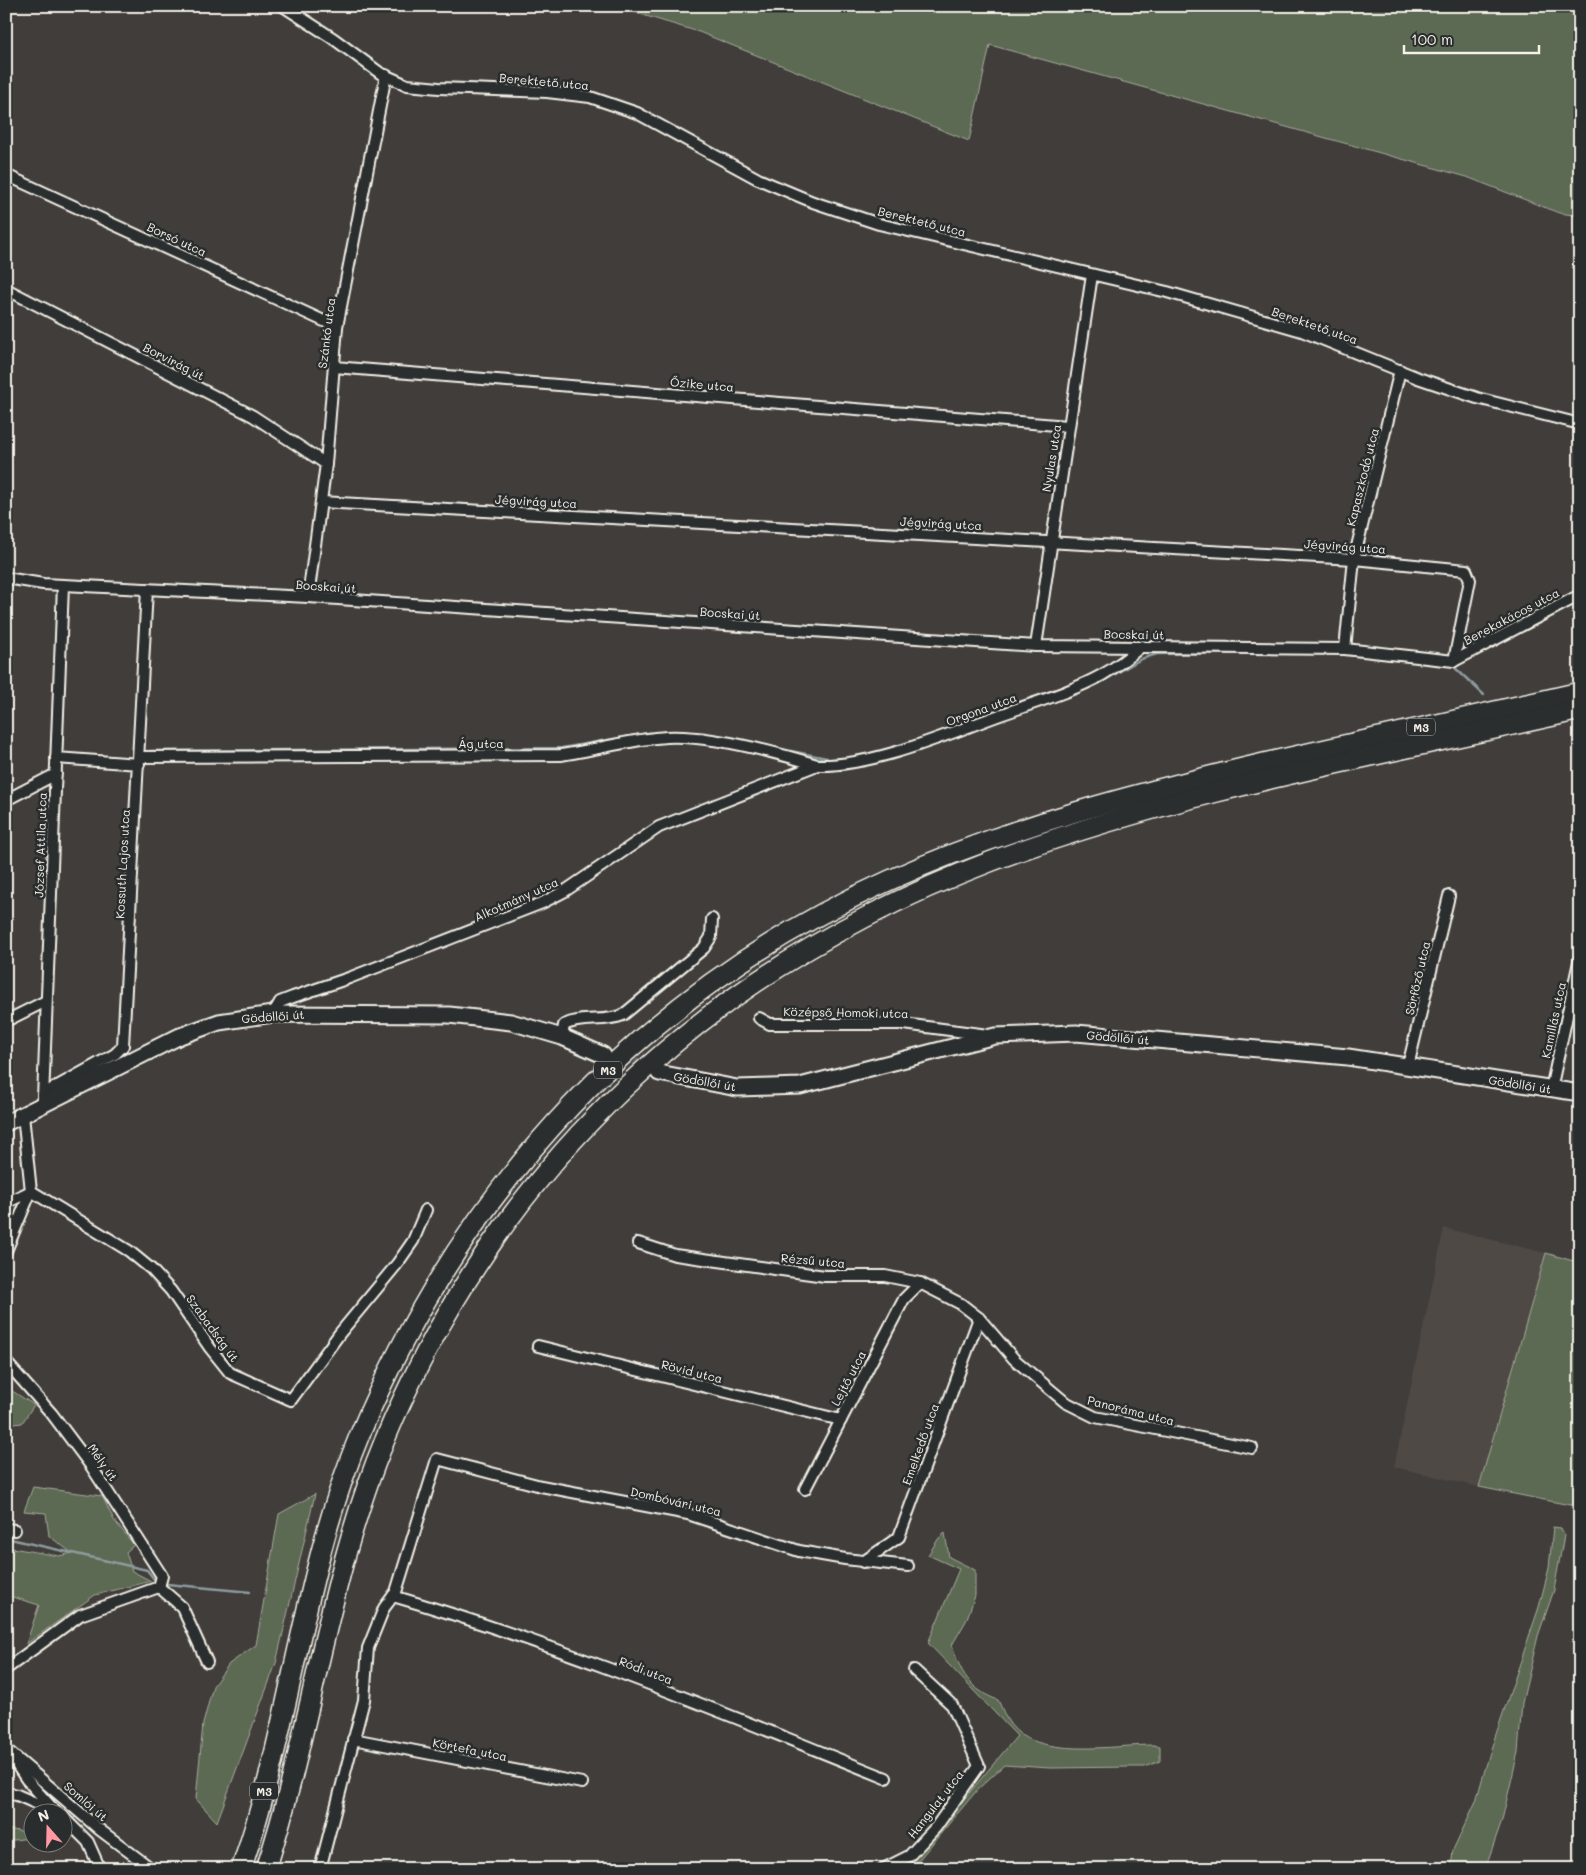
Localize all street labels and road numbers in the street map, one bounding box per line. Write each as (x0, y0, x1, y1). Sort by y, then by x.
street label: Berektető utca (498, 69, 590, 93)
street label: Berektető utca (876, 202, 968, 240)
street label: Borsó utca (145, 218, 209, 260)
street label: Szánkó utca (314, 297, 338, 369)
street label: Berektető utca (1270, 303, 1360, 347)
street label: Borvirág út (141, 339, 207, 383)
street label: Őzike utca (669, 373, 735, 395)
street label: Nyulas utca (1038, 423, 1064, 493)
street label: Kapaszkodó utca (1342, 426, 1382, 528)
street label: Jégvirág utca (495, 491, 577, 511)
street label: Jégvirág utca (900, 513, 982, 533)
street label: Jégvirág utca (1304, 535, 1386, 557)
street label: Bocskai út (295, 576, 357, 596)
street label: Berekakácos utca (1460, 584, 1562, 648)
street label: Bocskai út (699, 603, 761, 623)
street label: Bocskai út (1104, 625, 1164, 643)
street label: Orgona utca (944, 689, 1018, 729)
road number: M3 (1407, 719, 1435, 736)
street label: Ág utca (458, 735, 504, 751)
street label: József Attila utca (30, 792, 50, 898)
street label: Kossuth Lajos utca (111, 809, 133, 919)
street label: Alkotmány utca (472, 873, 560, 925)
street label: Sörfőző utca (1401, 940, 1433, 1016)
street label: Kamillás utca (1537, 980, 1569, 1060)
street label: Középső Homoki utca (783, 1003, 909, 1021)
street label: Gödöllői út (241, 1006, 305, 1026)
street label: Gödöllői út (1086, 1026, 1150, 1048)
road number: M3 (594, 1062, 622, 1078)
street label: Gödöllői út (672, 1068, 738, 1094)
street label: Gödöllői út (1488, 1071, 1552, 1097)
street label: Rézsű utca (780, 1249, 846, 1271)
street label: Szabadság út (183, 1291, 243, 1365)
street label: Lejtő utca (827, 1348, 869, 1408)
street label: Rövid utca (660, 1356, 724, 1386)
street label: Panoráma utca (1086, 1391, 1176, 1429)
street label: Emelkedő utca (898, 1401, 942, 1487)
street label: Mély út (84, 1440, 122, 1484)
street label: Dombóvári utca (629, 1483, 723, 1519)
street label: Ródi utca (617, 1652, 675, 1688)
street label: Körtefa utca (431, 1734, 509, 1764)
street label: Hangulat utca (903, 1767, 967, 1841)
street label: Somlói út (61, 1778, 111, 1824)
road number: M3 (250, 1782, 278, 1800)

